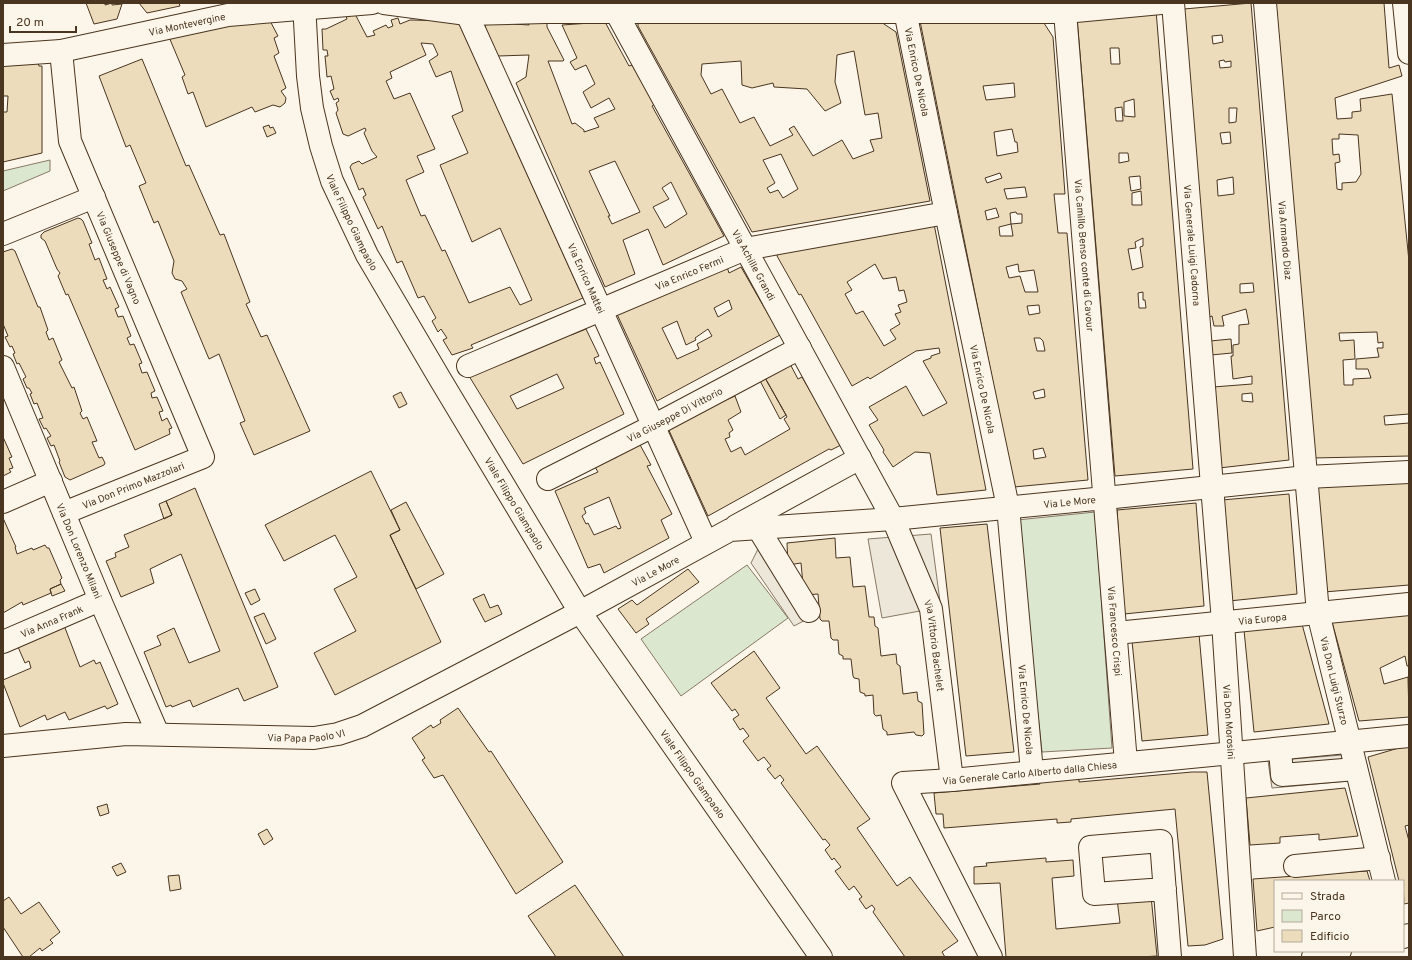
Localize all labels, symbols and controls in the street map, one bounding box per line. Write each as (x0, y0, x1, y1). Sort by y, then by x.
scale bar (10, 8, 76, 34)
street label: Via Montevergine (148, 11, 227, 40)
text: 20 m (16, 15, 44, 31)
street label: Via Enrico De Nicola (900, 26, 931, 118)
street label: Viale Filippo Giampaolo (322, 173, 380, 274)
street label: Via Camillo Benso conte di Cavour (1071, 178, 1096, 332)
street label: Via Generale Luigi Cadorna (1180, 184, 1202, 307)
street label: Via Armando Diaz (1274, 200, 1294, 281)
street label: Via Giuseppe di Vagno (92, 210, 143, 307)
street label: Via Achille Grandi (728, 228, 777, 303)
street label: Via Enrico Mattei (564, 242, 607, 316)
street label: Via Enrico Fermi (653, 254, 726, 294)
street label: Via Enrico De Nicola (966, 344, 997, 435)
street label: Via Giuseppe Di Vittorio (625, 385, 726, 446)
street label: Viale Filippo Giampaolo (481, 455, 547, 553)
street label: Via Don Primo Mazzolari (81, 460, 187, 513)
street label: Via Le More (1043, 494, 1097, 512)
street label: Via Don Lorenzo Milani (52, 501, 104, 601)
street label: Via Le More (630, 554, 682, 591)
street label: Via Francesco Crispi (1104, 586, 1124, 677)
street label: Via Vittorio Bachelet (920, 598, 946, 692)
street label: Via Anna Frank (19, 603, 86, 642)
street label: Via Europa (1238, 611, 1287, 629)
street label: Via Don Luigi Sturzo (1316, 635, 1350, 727)
street label: Via Enrico De Nicola (1014, 664, 1035, 755)
street label: Via Don Morosini (1219, 684, 1237, 760)
street label: Via Papa Paolo VI (267, 727, 347, 746)
street label: Viale Filippo Giampaolo (656, 727, 728, 822)
street label: Via Generale Carlo Alberto dalla Chiesa (942, 759, 1118, 789)
legend (1274, 880, 1404, 952)
text: Strada (1310, 889, 1345, 905)
text: Parco (1310, 909, 1341, 925)
text: Edificio (1310, 929, 1350, 945)

